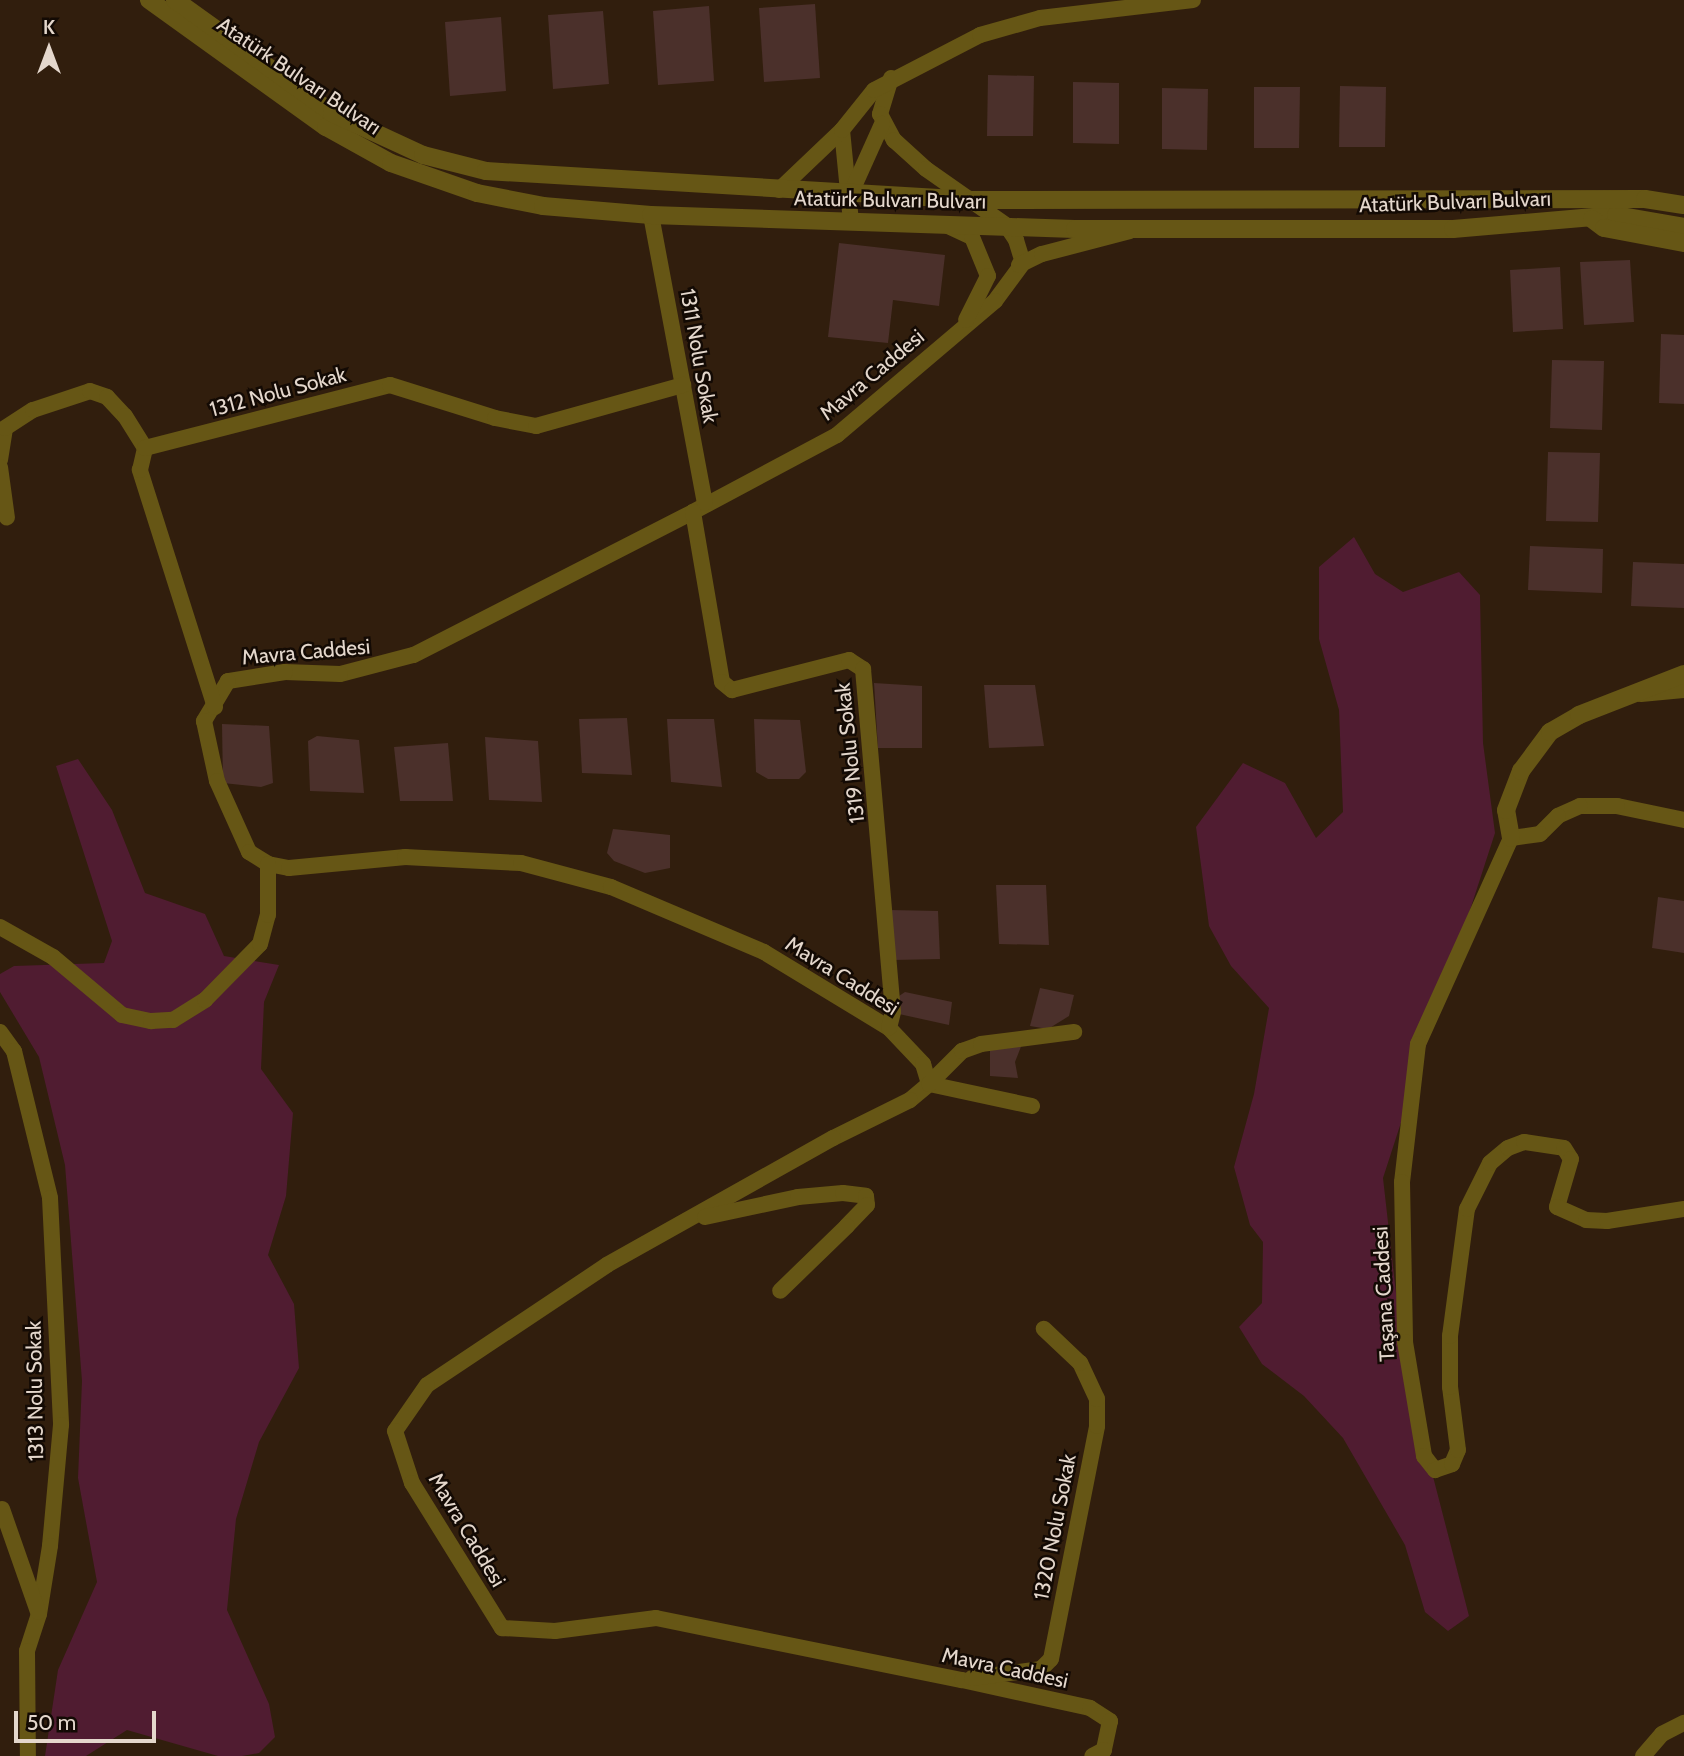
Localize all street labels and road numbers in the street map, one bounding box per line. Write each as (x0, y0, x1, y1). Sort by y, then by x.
street label: Atatürk Bulvarı Bulvarı (212, 12, 386, 140)
street label: Atatürk Bulvarı Bulvarı (794, 186, 986, 214)
street label: Atatürk Bulvarı Bulvarı (1359, 186, 1551, 218)
street label: 1311 Nolu Sokak (675, 287, 723, 425)
street label: Mavra Caddesi (815, 324, 929, 426)
street label: 1312 Nolu Sokak (207, 362, 349, 422)
street label: Mavra Caddesi (241, 634, 371, 670)
street label: 1319 Nolu Sokak (830, 682, 870, 824)
street label: Mavra Caddesi (781, 931, 903, 1021)
street label: Taşana Caddesi (1368, 1226, 1400, 1362)
street label: 1313 Nolu Sokak (21, 1321, 49, 1461)
street label: 1320 Nolu Sokak (1029, 1452, 1081, 1602)
street label: Mavra Caddesi (423, 1468, 511, 1592)
street label: Mavra Caddesi (940, 1642, 1070, 1694)

